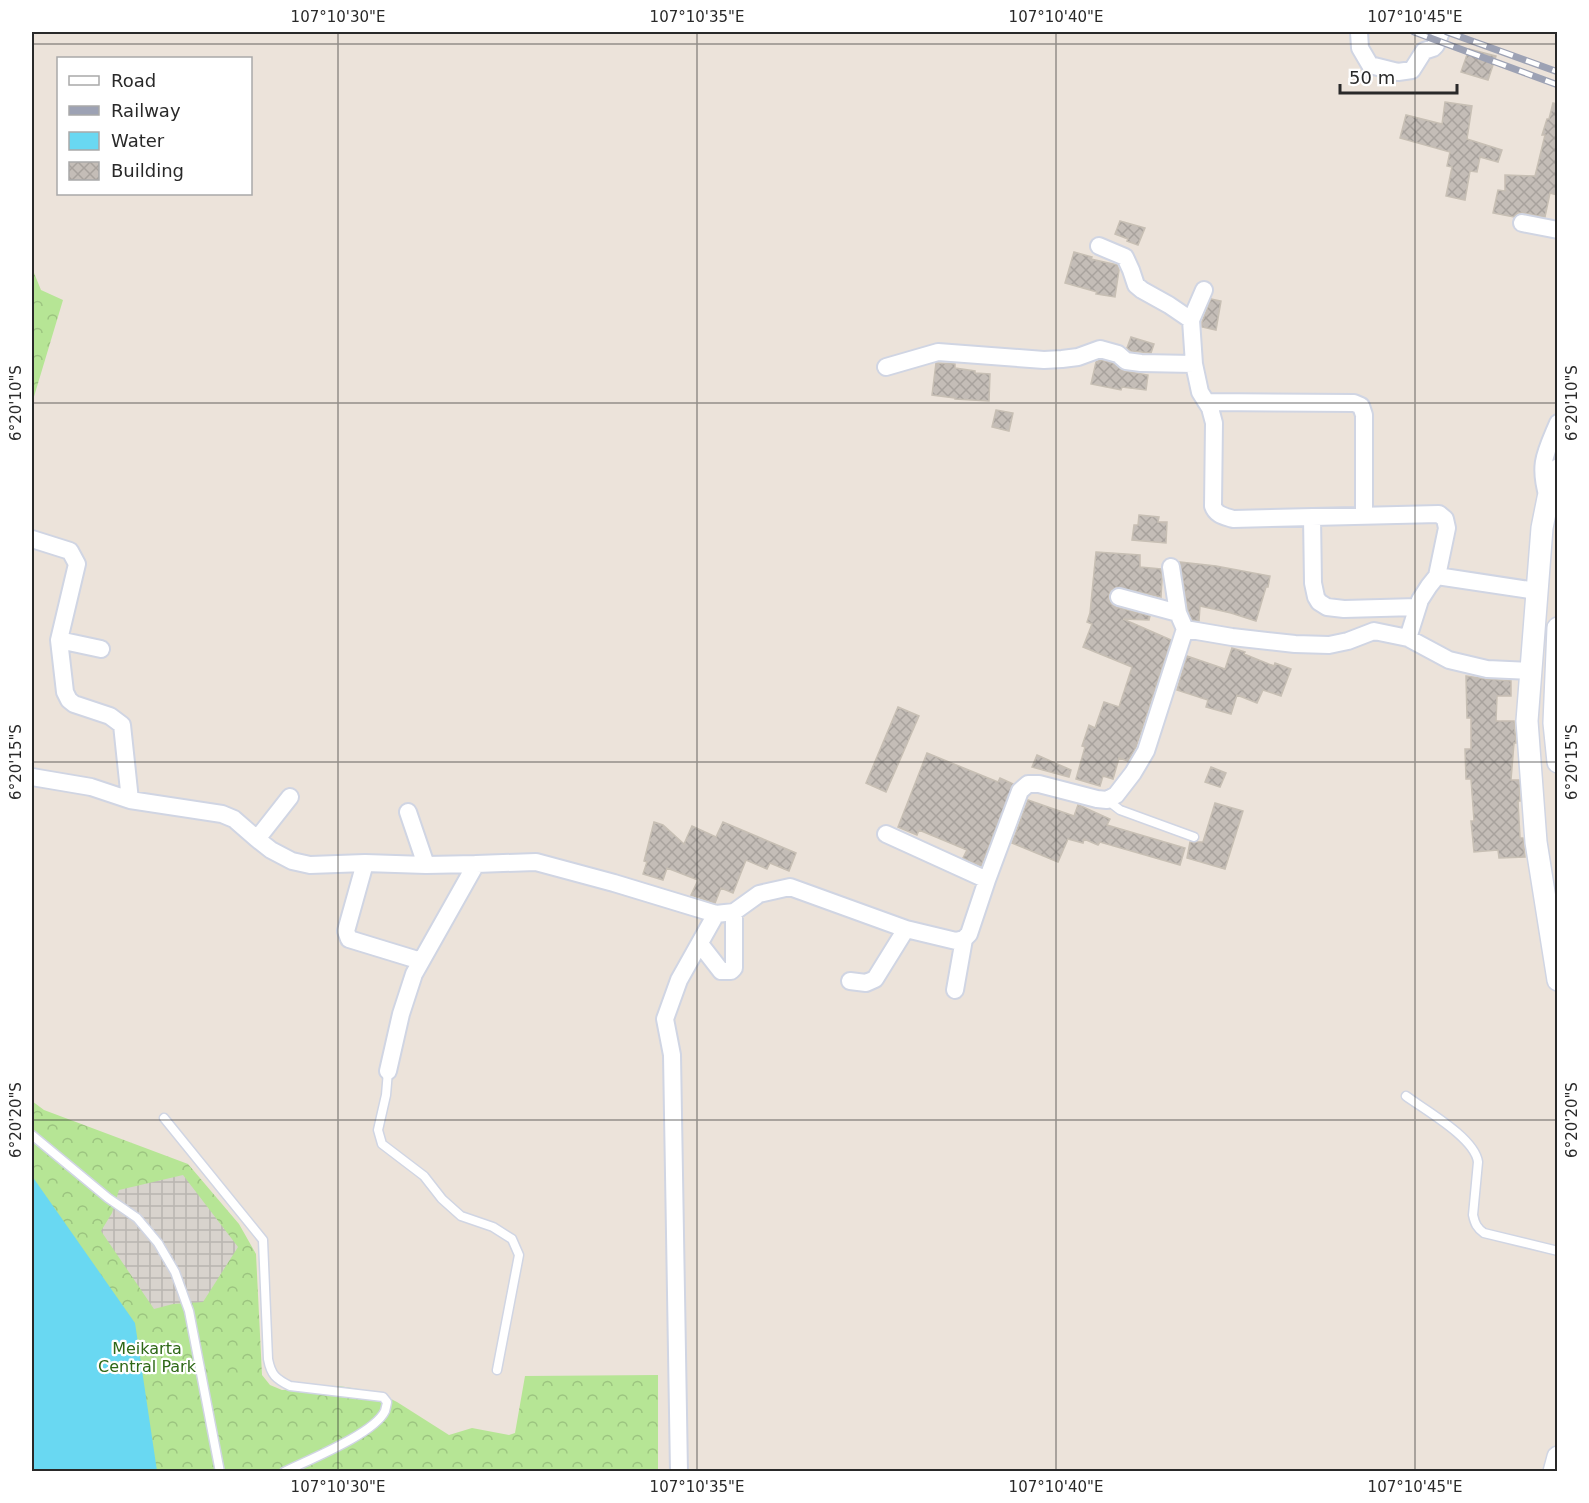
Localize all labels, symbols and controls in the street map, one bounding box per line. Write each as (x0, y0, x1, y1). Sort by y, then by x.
text: 107°10'30"E (291, 8, 385, 26)
text: 107°10'35"E (650, 8, 744, 26)
text: 107°10'40"E (1009, 8, 1103, 26)
text: 107°10'45"E (1368, 8, 1462, 26)
legend (57, 57, 252, 195)
scale bar (1340, 57, 1457, 95)
text: 50 m (1349, 67, 1395, 88)
text: Road (111, 70, 156, 91)
text: Railway (111, 100, 181, 121)
text: Water (111, 130, 165, 151)
text: Building (111, 160, 184, 181)
text: 6°20'10"S (7, 365, 25, 441)
text: 6°20'10"S (1563, 365, 1581, 441)
text: 6°20'15"S (7, 724, 25, 800)
text: 6°20'15"S (1563, 724, 1581, 800)
text: 6°20'20"S (7, 1082, 25, 1158)
text: 6°20'20"S (1563, 1082, 1581, 1158)
park label: Meikarta Central Park (98, 1339, 197, 1376)
text: 107°10'30"E (291, 1478, 385, 1496)
text: 107°10'35"E (650, 1478, 744, 1496)
text: 107°10'40"E (1009, 1478, 1103, 1496)
text: 107°10'45"E (1368, 1478, 1462, 1496)

